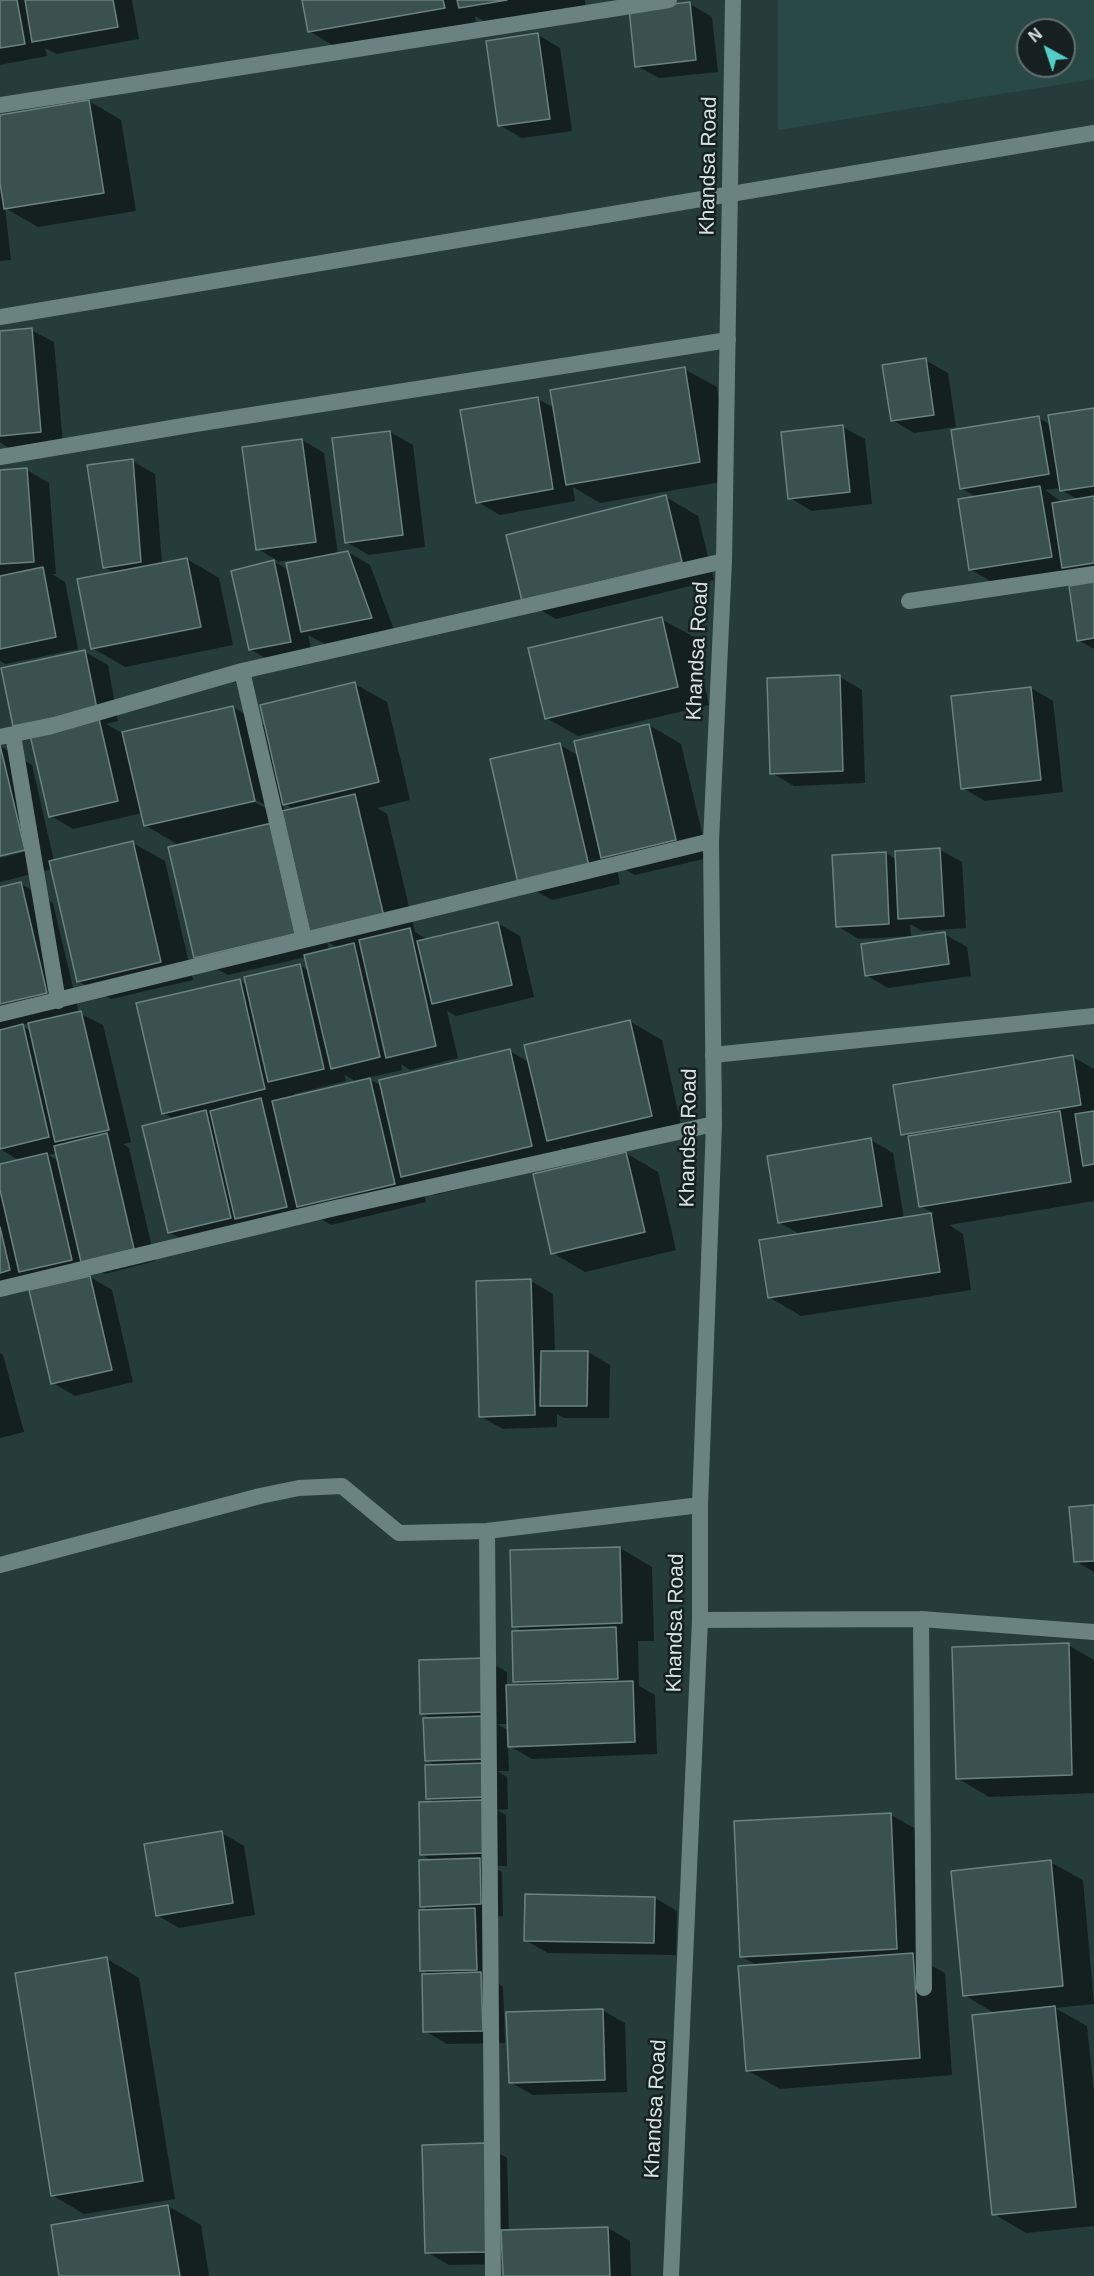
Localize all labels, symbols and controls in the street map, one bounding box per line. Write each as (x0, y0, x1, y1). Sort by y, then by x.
north arrow (1016, 18, 1076, 78)
text: N (1026, 25, 1045, 46)
street label: Khandsa Road (695, 96, 723, 236)
street label: Khandsa Road (682, 581, 714, 721)
street label: Khandsa Road (675, 1068, 703, 1208)
street label: Khandsa Road (662, 1553, 690, 1693)
street label: Khandsa Road (640, 2039, 672, 2179)

